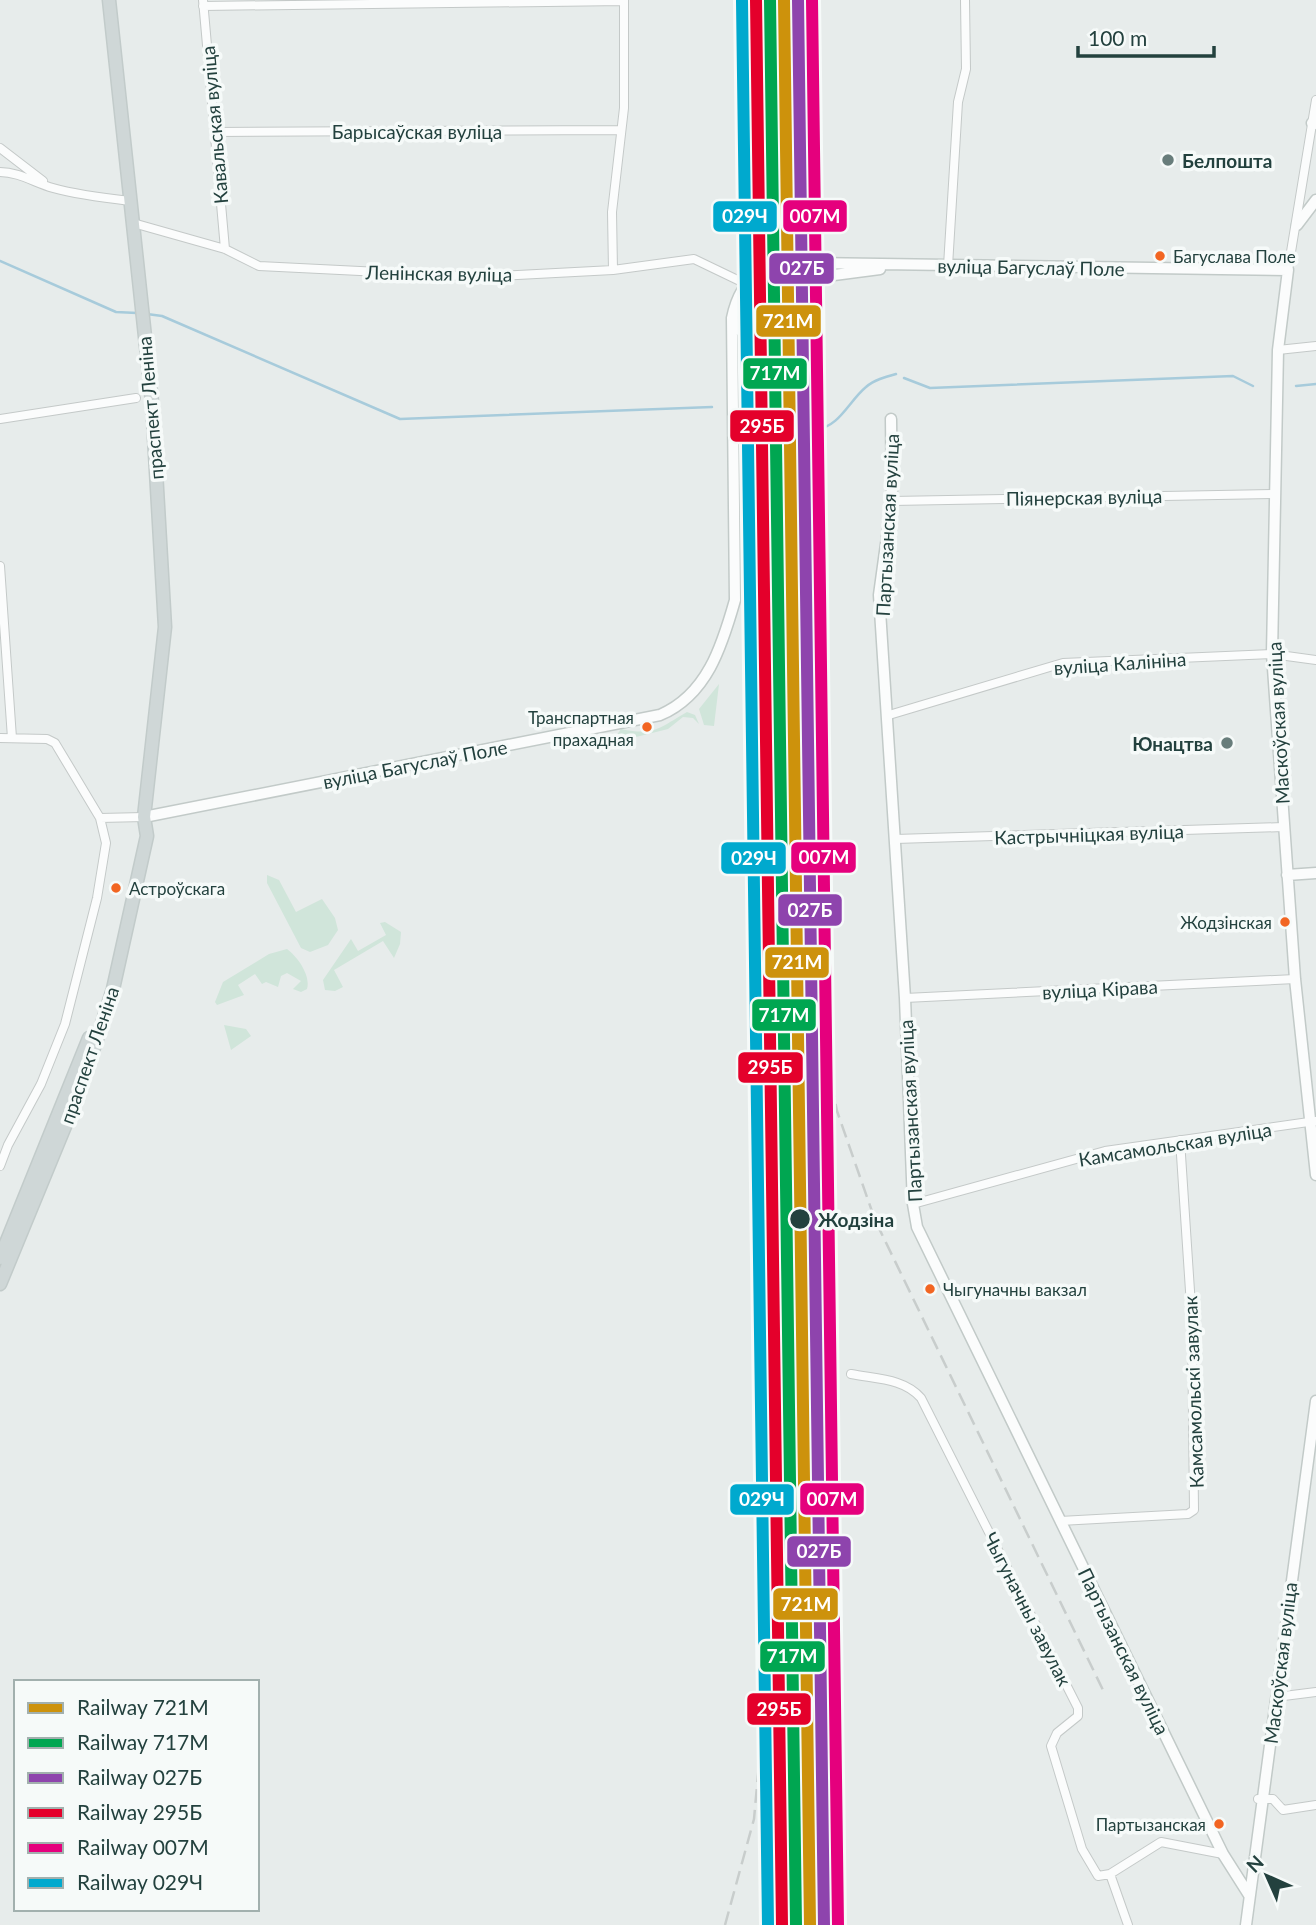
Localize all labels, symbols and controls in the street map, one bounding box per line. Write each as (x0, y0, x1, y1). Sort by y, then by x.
scale bar (1078, 14, 1214, 58)
text: 100 m (1088, 25, 1147, 50)
street label: Кавальская вуліца (196, 45, 232, 205)
street label: Барысаўская вуліца (332, 120, 502, 143)
place label: Белпошта (1182, 149, 1272, 172)
marker: Белпошта (1160, 152, 1176, 168)
line badge: 007М (782, 199, 848, 233)
line badge: 029Ч (712, 200, 778, 233)
text: 029Ч (722, 204, 768, 227)
text: 007М (789, 204, 841, 227)
place label: Багуслава Поле (1173, 246, 1296, 267)
marker: Багуслава Поле (1153, 249, 1167, 263)
line badge: 027Б (768, 252, 835, 285)
street label: вуліца Багуслаў Поле (937, 254, 1125, 280)
text: 027Б (779, 256, 825, 279)
street label: Ленінская вуліца (364, 260, 513, 286)
line badge: 721М (755, 304, 822, 338)
text: 721М (762, 309, 814, 332)
street label: праспект Леніна (132, 335, 168, 481)
line badge: 717М (742, 357, 808, 390)
text: 717М (749, 361, 801, 384)
line badge: 295Б (729, 409, 795, 443)
text: 295Б (739, 414, 785, 437)
street label: Партызанская вуліца (871, 433, 903, 617)
street label: Піянерская вуліца (1006, 484, 1162, 510)
street label: Маскоўская вуліца (1262, 641, 1294, 805)
street label: вуліца Калініна (1053, 647, 1187, 679)
place label: Транспартная прахадная (528, 707, 634, 750)
marker: Транспартная прахадная (640, 720, 654, 734)
place label: Юнацтва (1132, 732, 1213, 755)
street label: вуліца Багуслаў Поле (321, 735, 509, 793)
marker: Юнацтва (1219, 735, 1235, 751)
street label: Кастрычніцкая вуліца (994, 819, 1184, 849)
line badge: 029Ч (720, 841, 787, 875)
line badge: 007М (790, 841, 857, 874)
text: 007М (798, 845, 850, 868)
text: 029Ч (731, 846, 777, 869)
place label: Астроўскага (129, 878, 225, 899)
marker: Астроўскага (109, 881, 123, 895)
line badge: 027Б (777, 893, 843, 927)
text: 027Б (787, 898, 833, 921)
place label: Жодзінская (1180, 912, 1272, 933)
marker: Жодзінская (1278, 915, 1292, 929)
line badge: 721М (764, 946, 830, 979)
text: 721М (771, 950, 823, 973)
street label: вуліца Кірава (1042, 974, 1158, 1004)
street label: праспект Леніна (55, 983, 123, 1127)
line badge: 717М (751, 998, 817, 1032)
text: 717М (758, 1003, 810, 1026)
street label: Партызанская вуліца (894, 1019, 926, 1203)
line badge: 295Б (737, 1051, 804, 1084)
text: 295Б (747, 1055, 793, 1078)
street label: Камсамольская вуліца (1077, 1117, 1273, 1171)
marker: Жодзіна (788, 1207, 812, 1231)
place label: Жодзіна (818, 1208, 894, 1231)
place label: Чыгуначны вакзал (943, 1279, 1087, 1300)
marker: Чыгуначны вакзал (923, 1282, 937, 1296)
street label: Камсамольскі завулак (1178, 1295, 1208, 1489)
line badge: 007М (799, 1482, 865, 1516)
line badge: 029Ч (729, 1483, 795, 1516)
text: 029Ч (739, 1487, 785, 1510)
text: 007М (806, 1487, 858, 1510)
street label: Чыгуначны завулак (979, 1528, 1077, 1690)
line badge: 027Б (786, 1535, 852, 1568)
text: 027Б (796, 1539, 842, 1562)
street label: Партызанская вуліца (1074, 1564, 1174, 1738)
street label: Маскоўская вуліца (1259, 1581, 1301, 1745)
line badge: 721М (772, 1587, 839, 1621)
text: 721М (780, 1592, 832, 1615)
line badge: 717М (759, 1640, 826, 1673)
text: 717М (766, 1644, 818, 1667)
legend (14, 1680, 259, 1911)
line badge: 295Б (746, 1692, 812, 1726)
text: Railway 721М (77, 1694, 209, 1719)
text: 295Б (756, 1697, 802, 1720)
text: Railway 717М (77, 1729, 209, 1754)
text: Railway 027Б (77, 1764, 202, 1789)
text: Railway 295Б (77, 1799, 202, 1824)
place label: Партызанская (1096, 1814, 1206, 1835)
marker: Партызанская (1212, 1817, 1226, 1831)
text: Railway 007М (77, 1834, 209, 1859)
north arrow (1232, 1841, 1302, 1911)
text: N (1241, 1850, 1268, 1877)
text: Railway 029Ч (77, 1869, 203, 1894)

